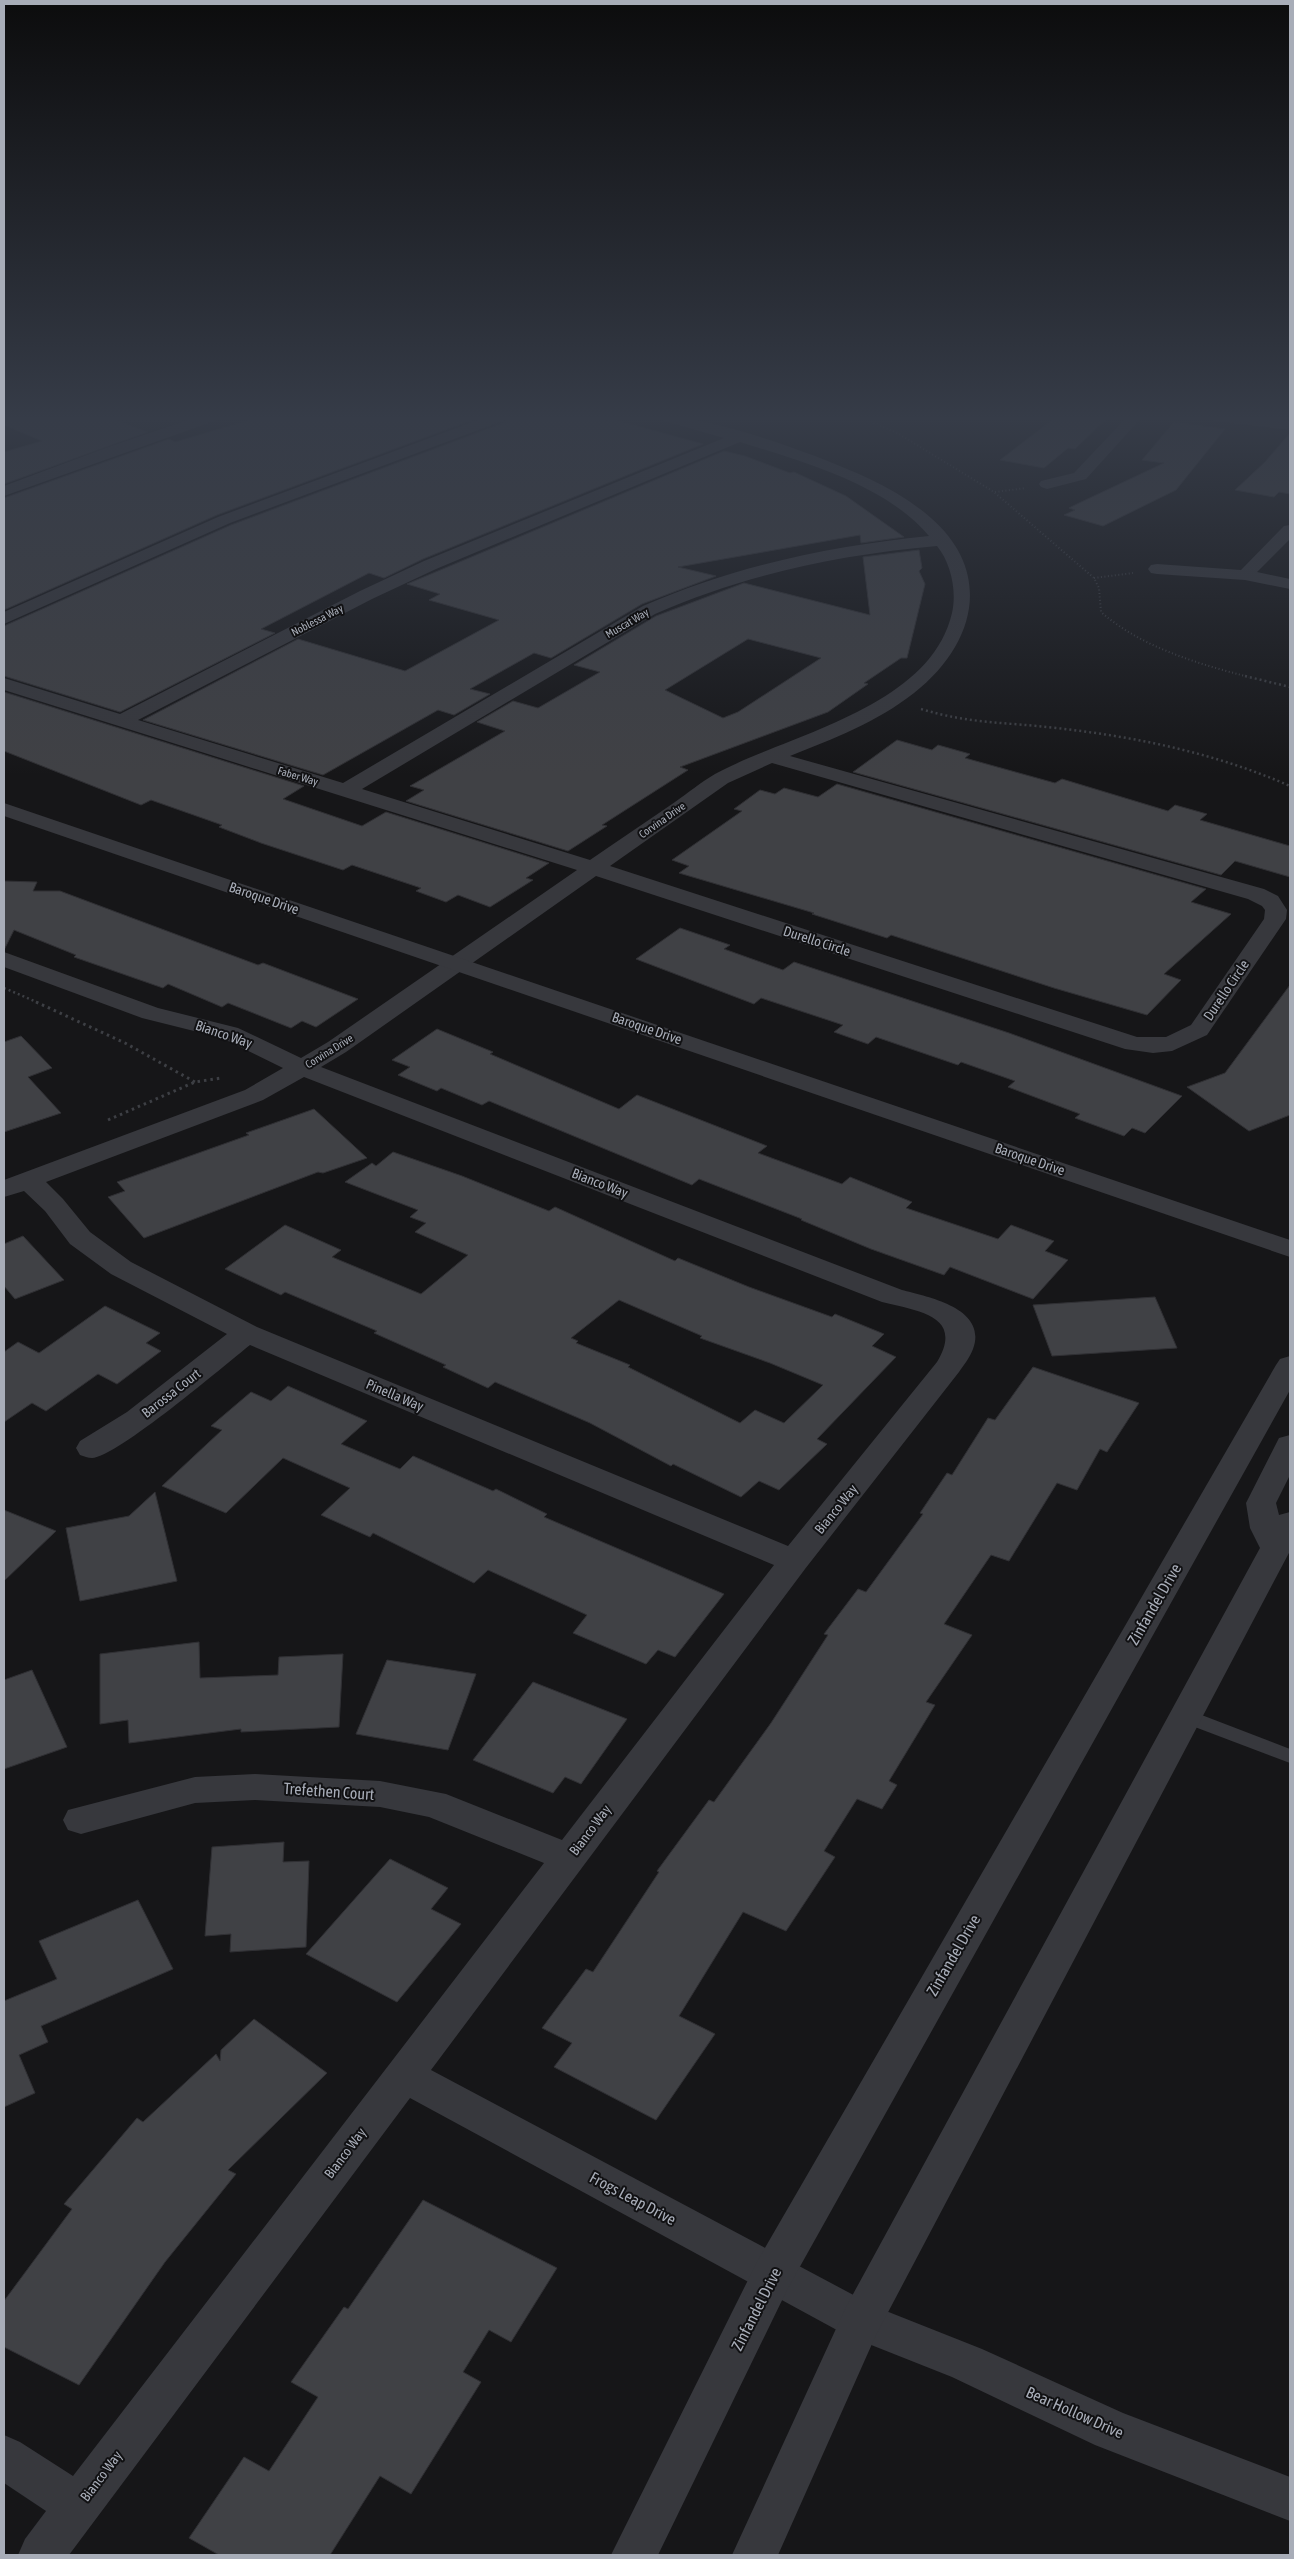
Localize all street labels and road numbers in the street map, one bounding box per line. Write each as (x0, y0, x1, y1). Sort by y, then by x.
street label: Noblessa Way (289, 602, 345, 638)
street label: Muscat Way (603, 606, 651, 640)
street label: Faber Way (276, 764, 320, 788)
street label: Corvina Drive (637, 800, 687, 840)
street label: Baroque Drive (227, 879, 301, 917)
street label: Durello Circle (781, 923, 853, 959)
street label: Durello Circle (1200, 957, 1252, 1023)
street label: Baroque Drive (610, 1009, 684, 1047)
street label: Bianco Way (194, 1017, 255, 1051)
street label: Corvina Drive (303, 1032, 355, 1070)
street label: Baroque Drive (993, 1140, 1067, 1178)
street label: Bianco Way (570, 1165, 631, 1201)
street label: Barossa Court (139, 1365, 203, 1421)
street label: Pinella Way (364, 1376, 426, 1414)
street label: Bianco Way (811, 1481, 861, 1537)
street label: Zinfandel Drive (1124, 1560, 1184, 1648)
street label: Trefethen Court (283, 1779, 375, 1803)
street label: Bianco Way (566, 1802, 614, 1858)
street label: Zinfandel Drive (923, 1911, 983, 1999)
street label: Bianco Way (321, 2125, 369, 2181)
street label: Frogs Leap Drive (586, 2168, 679, 2229)
street label: Zinfandel Drive (727, 2265, 785, 2353)
street label: Bear Hollow Drive (1024, 2383, 1126, 2441)
street label: Bianco Way (77, 2448, 125, 2504)

